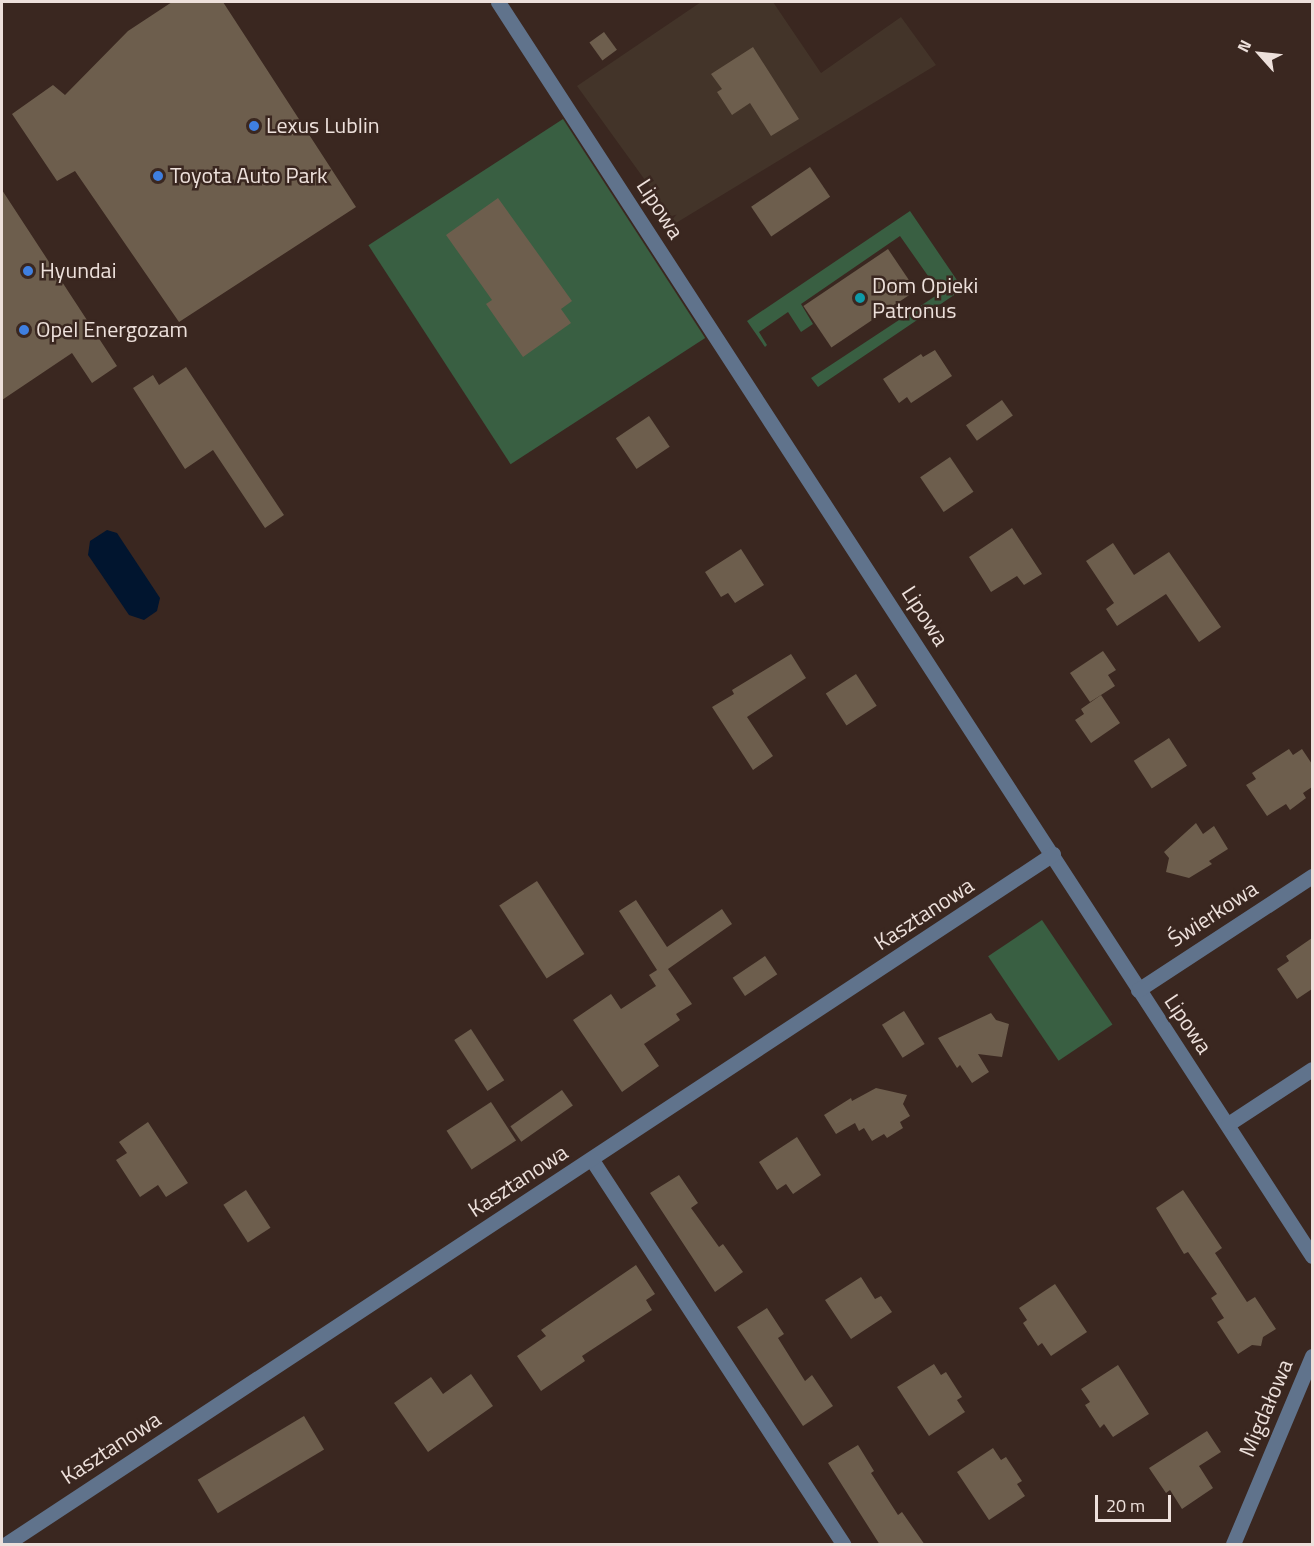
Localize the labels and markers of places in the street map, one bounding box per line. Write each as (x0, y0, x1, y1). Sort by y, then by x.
place label: Lexus Lublin (266, 113, 380, 139)
marker: Lexus Lublin (247, 119, 261, 133)
place label: Toyota Auto Park (170, 163, 328, 189)
marker: Toyota Auto Park (151, 169, 165, 183)
place label: Hyundai (40, 258, 116, 284)
marker: Hyundai (21, 264, 35, 278)
place label: Dom Opieki Patronus (872, 272, 978, 324)
marker: Dom Opieki Patronus (853, 291, 867, 305)
place label: Opel Energozam (36, 317, 188, 343)
marker: Opel Energozam (17, 323, 31, 337)

